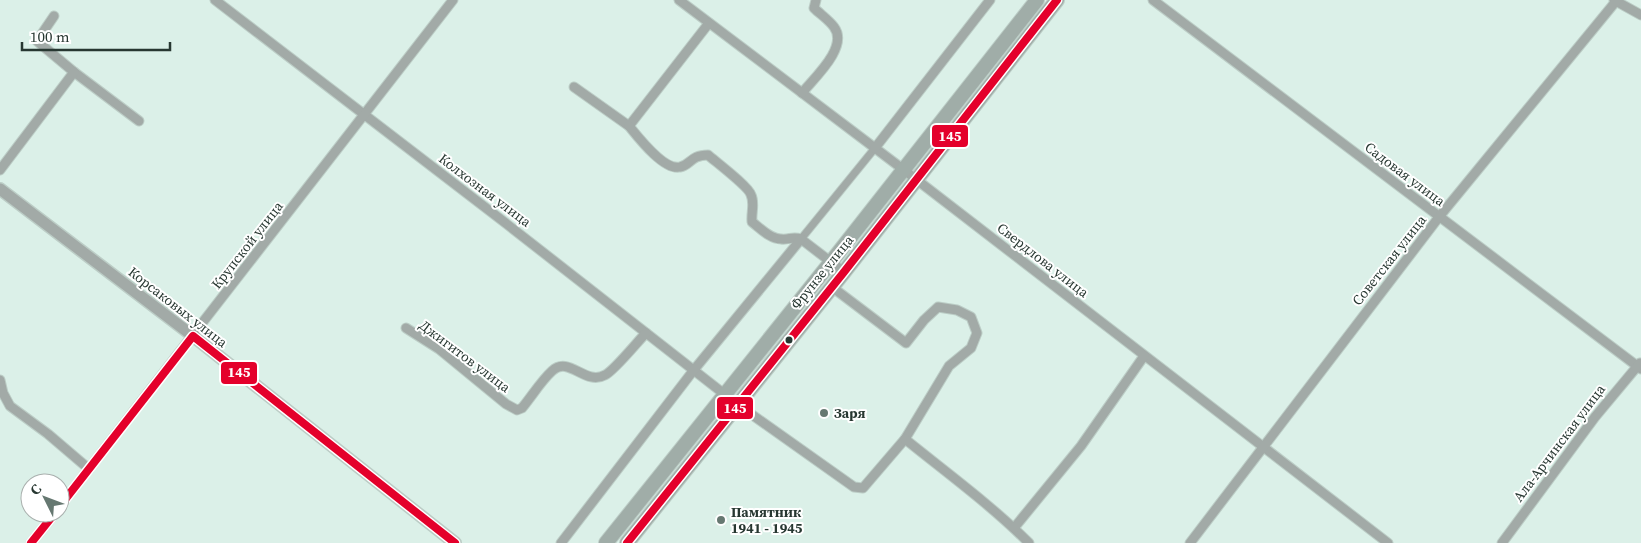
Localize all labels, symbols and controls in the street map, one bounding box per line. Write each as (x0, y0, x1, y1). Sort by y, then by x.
scale bar (22, 20, 170, 52)
text: 100 m (30, 26, 70, 47)
line badge: 145 (931, 124, 969, 148)
text: 145 (939, 126, 962, 146)
street label: Садовая улица (1361, 137, 1450, 211)
street label: Колхозная улица (435, 149, 536, 232)
street label: Крупской улица (206, 196, 288, 293)
street label: Советская улица (1347, 210, 1431, 309)
street label: Свердлова улица (993, 218, 1094, 303)
street label: Фрунзе улица (786, 230, 859, 313)
street label: Корсаковых улица (124, 262, 233, 353)
street label: Джигитов улица (415, 315, 515, 397)
unlabelled marker (784, 335, 794, 345)
line badge: 145 (220, 361, 258, 385)
text: 145 (228, 362, 251, 382)
street label: Ала-Арчинская улица (1508, 379, 1610, 506)
line badge: 145 (716, 396, 754, 420)
text: 145 (724, 398, 747, 418)
place label: Заря (834, 403, 865, 423)
marker: Заря (818, 407, 830, 419)
north arrow (20, 473, 70, 523)
text: С (25, 479, 46, 499)
place label: Памятник 1941 - 1945 (731, 502, 803, 538)
marker: Памятник 1941 - 1945 (715, 514, 727, 526)

